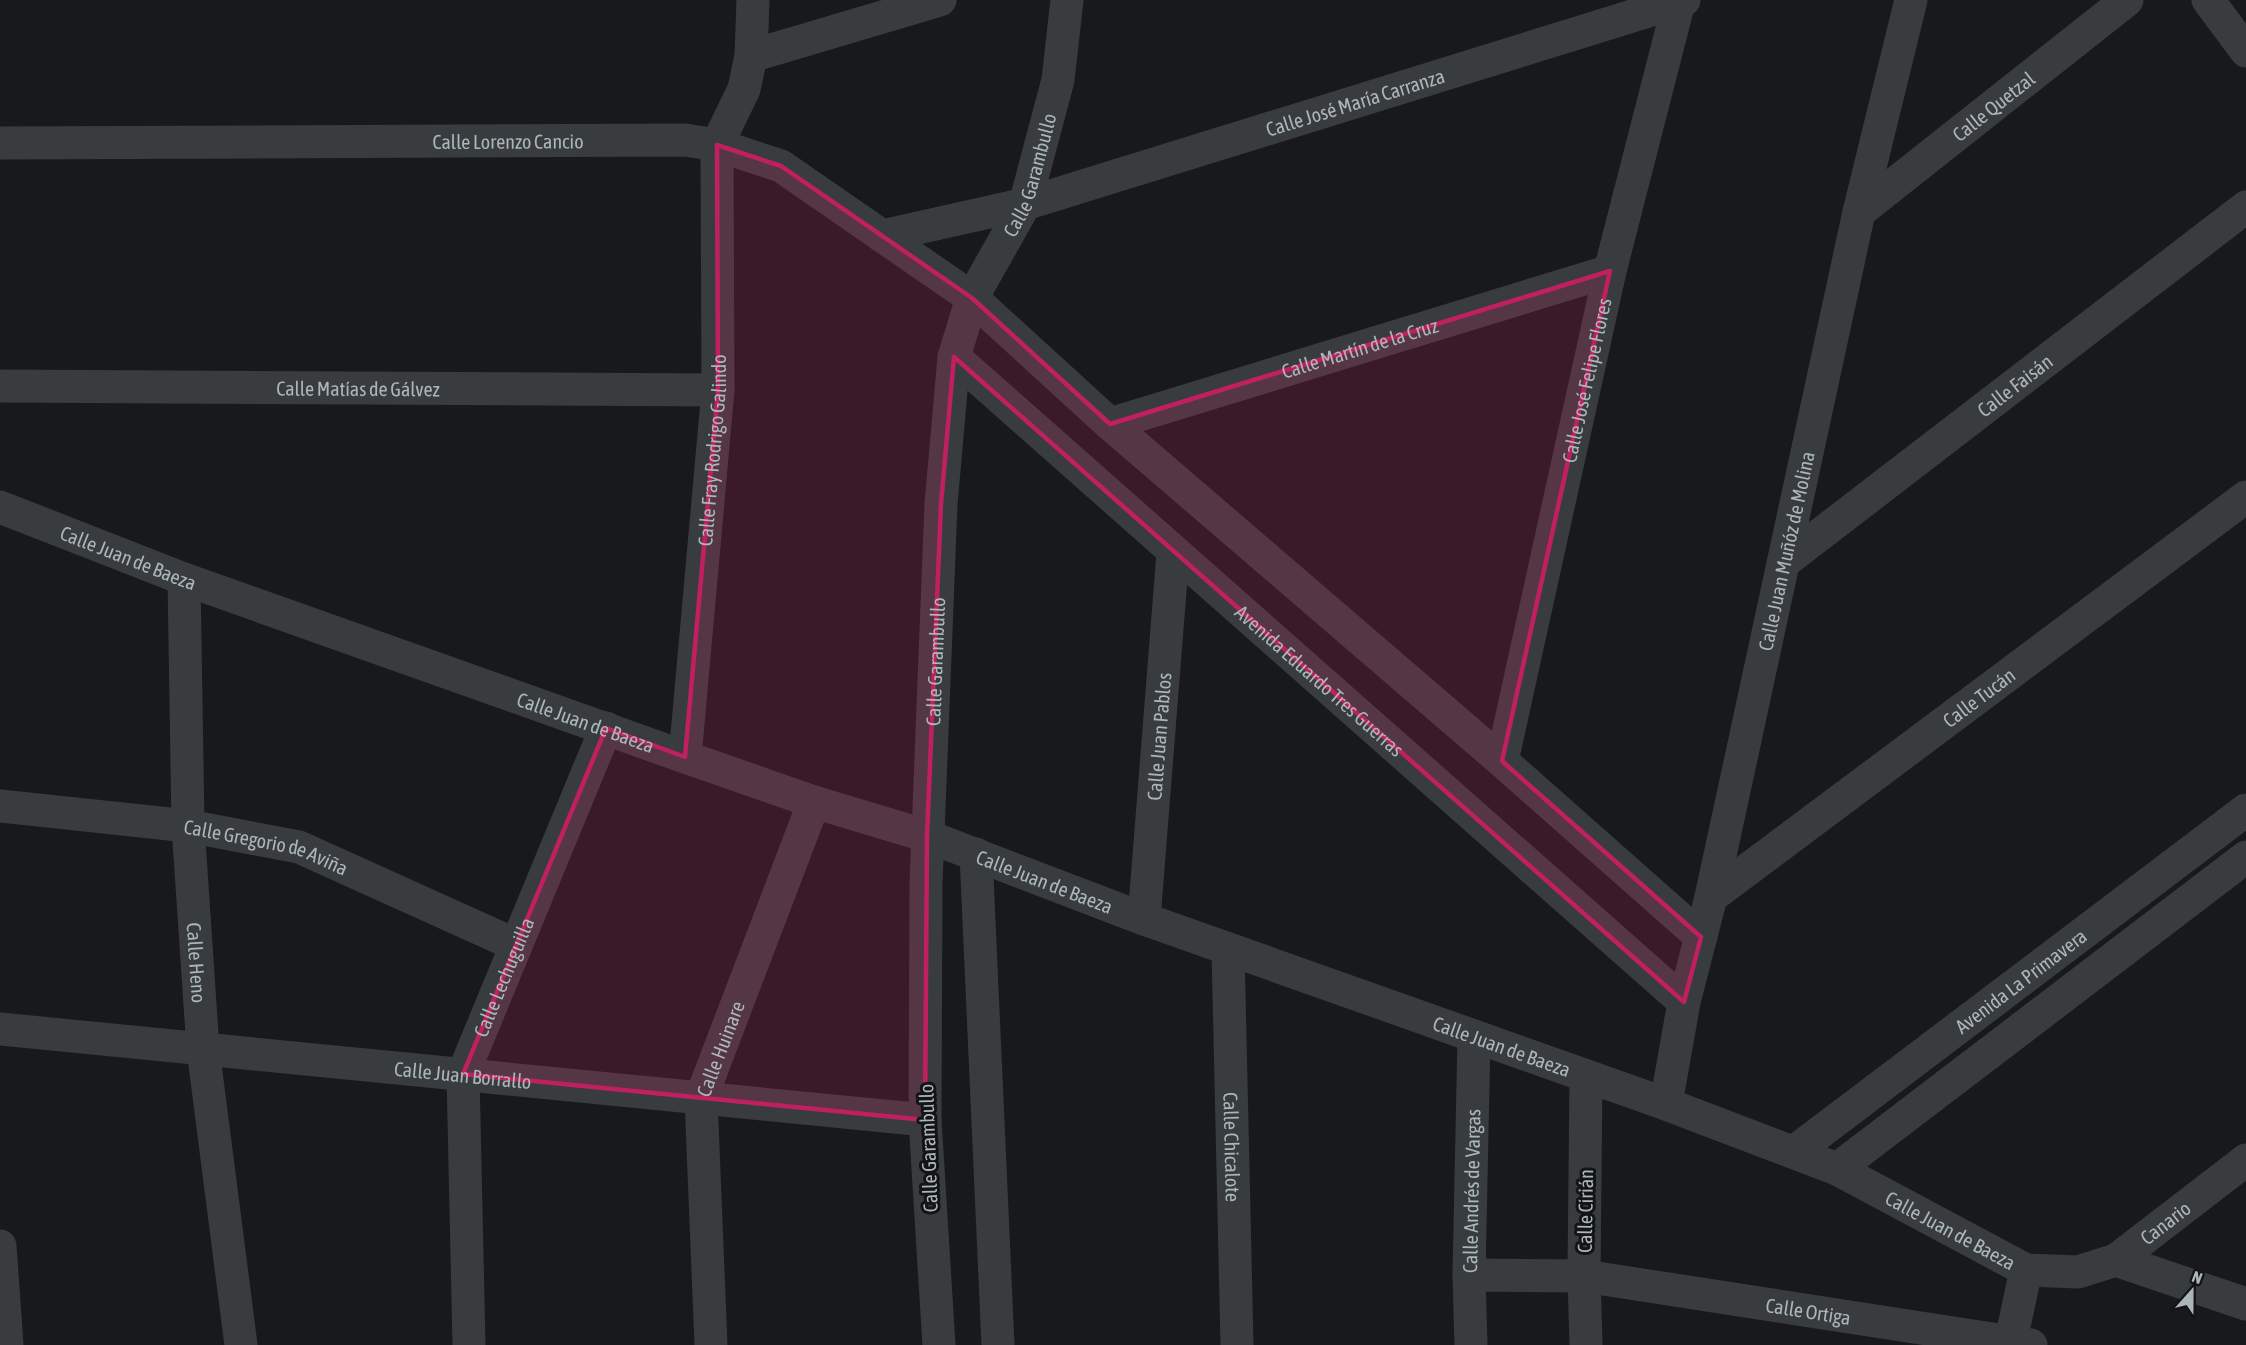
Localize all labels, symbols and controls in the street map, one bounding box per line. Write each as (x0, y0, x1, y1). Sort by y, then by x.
street label: Calle José María Carranza (1263, 63, 1447, 140)
street label: Calle Quetzal (1947, 66, 2039, 146)
street label: Calle Garambullo (998, 111, 1060, 240)
street label: Calle Lorenzo Cancio (432, 129, 584, 153)
street label: Calle José Felipe Flores (1557, 296, 1615, 465)
street label: Calle Martín de la Cruz (1279, 313, 1441, 382)
street label: Calle Faisán (1972, 349, 2056, 421)
street label: Calle Fray Rodrigo Galindo (693, 354, 730, 547)
street label: Calle Matías de Gálvez (276, 376, 440, 400)
street label: Calle Juan Muñóz de Molina (1753, 449, 1818, 653)
street label: Calle Juan de Baeza (57, 520, 200, 594)
street label: Calle Garambullo (921, 597, 949, 726)
street label: Avenida Eduardo Tres Guerras (1231, 600, 1409, 761)
street label: Calle Tucán (1938, 663, 2019, 731)
street label: Calle Juan Pablos (1142, 672, 1175, 801)
street label: Calle Juan de Baeza (514, 687, 658, 757)
street label: Calle Gregorio de Aviña (182, 814, 352, 879)
street label: Calle Juan de Baeza (973, 845, 1116, 918)
street label: Calle Lechuguilla (468, 914, 538, 1040)
street label: Calle Heno (183, 922, 211, 1004)
street label: Avenida La Primavera (1950, 924, 2091, 1038)
street label: Calle Huinare (691, 998, 748, 1100)
street label: Calle Juan de Baeza (1430, 1011, 1574, 1081)
street label: Calle Juan Borrallo (393, 1056, 532, 1093)
street label: Calle Garambullo (914, 1083, 942, 1213)
street label: Calle Chicalote (1220, 1092, 1245, 1202)
street label: Calle Andrés de Vargas (1458, 1109, 1484, 1273)
street label: Calle Cirián (1573, 1169, 1597, 1253)
street label: Calle Juan de Baeza (1882, 1186, 2020, 1274)
street label: Canario (2135, 1196, 2195, 1249)
north arrow (2162, 1261, 2222, 1321)
text: N (2190, 1267, 2205, 1287)
street label: Calle Ortiga (1764, 1293, 1853, 1329)

